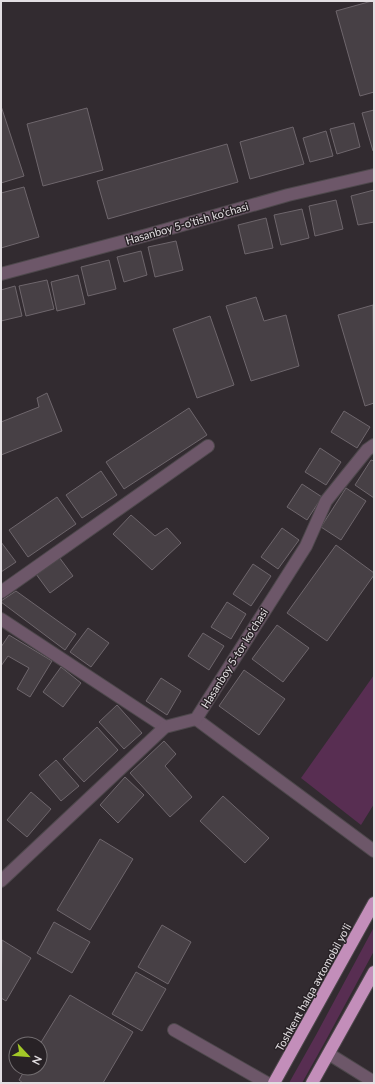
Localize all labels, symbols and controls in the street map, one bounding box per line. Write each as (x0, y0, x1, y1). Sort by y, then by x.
street label: Hasanboy 5-o'tish ko'chasi (124, 199, 250, 247)
street label: Hasanboy 5-tor ko'chasi (198, 605, 270, 710)
street label: Toshkent halqa avtomobil yo'li (272, 920, 354, 1053)
north arrow (8, 1036, 48, 1076)
text: N (30, 1054, 45, 1067)

